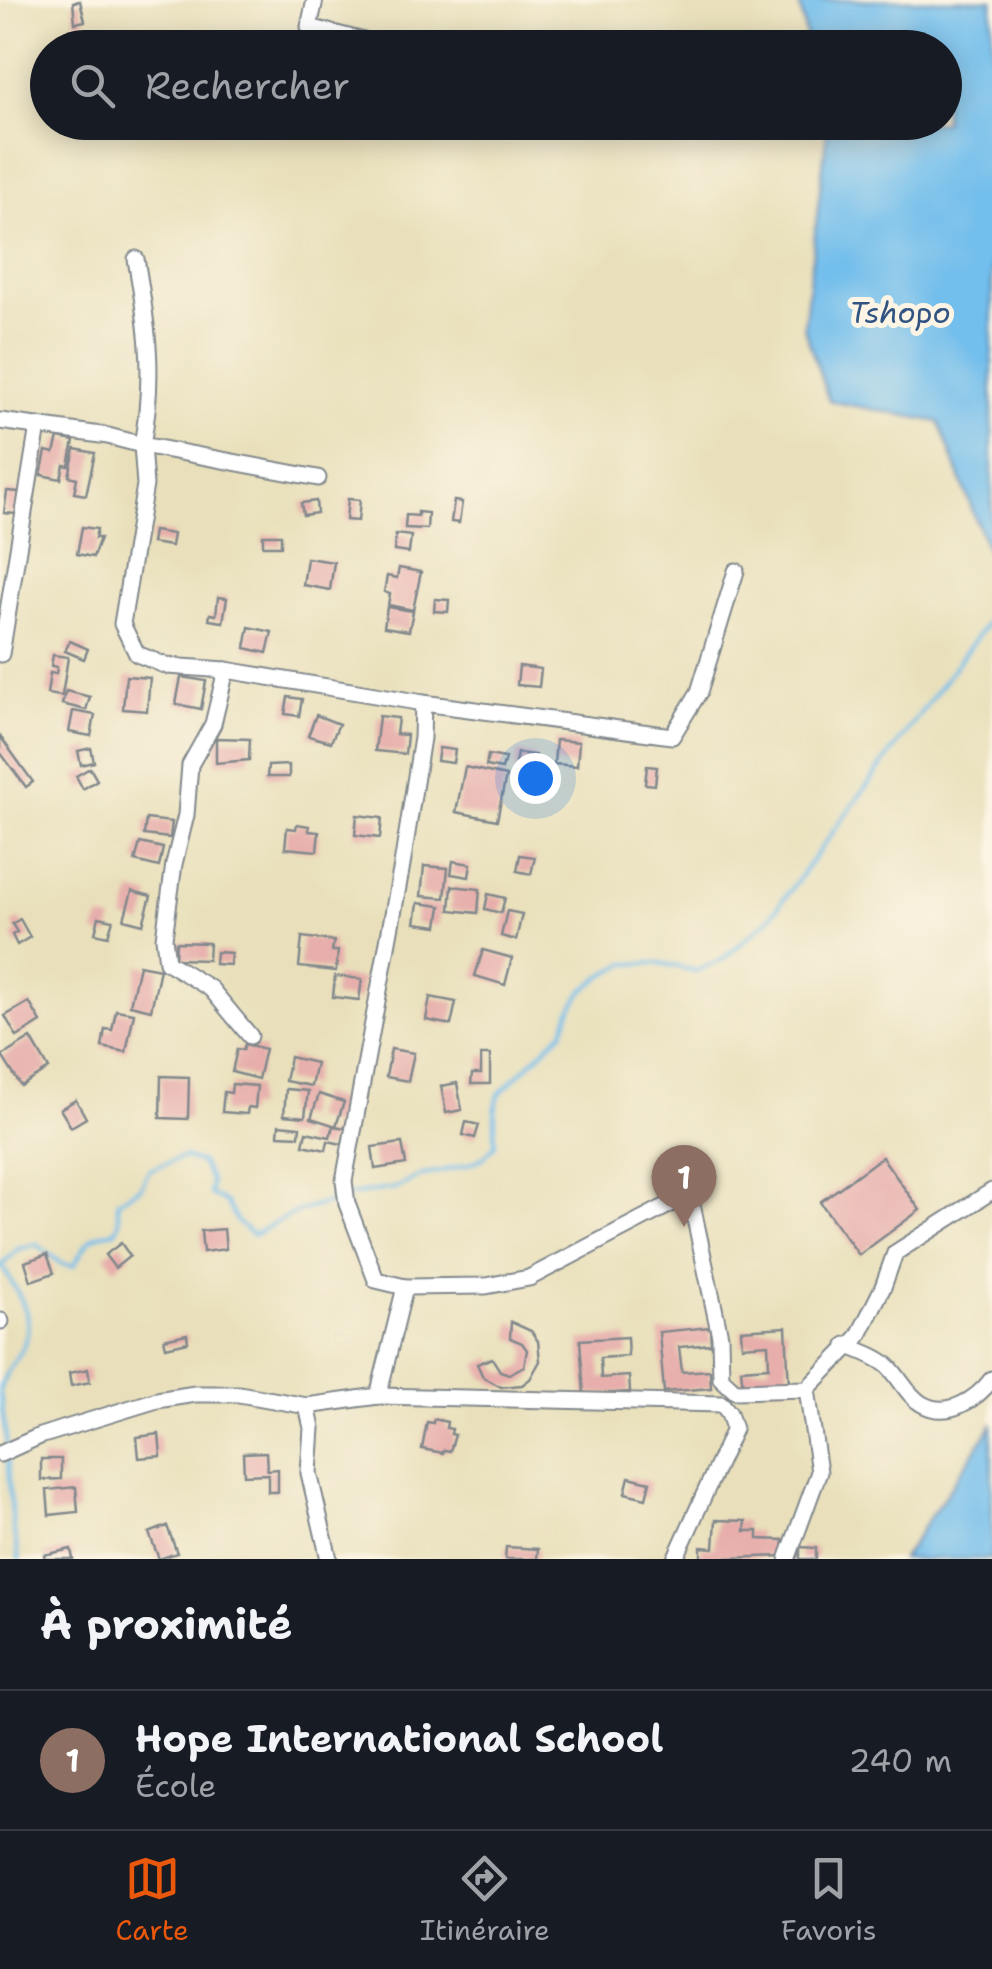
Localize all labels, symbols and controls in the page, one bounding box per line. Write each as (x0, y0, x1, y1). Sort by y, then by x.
search box (30, 30, 962, 140)
icon: search (65, 58, 120, 113)
text: Rechercher (145, 60, 350, 111)
water label: Tshopo (849, 292, 951, 333)
your location (510, 753, 561, 804)
pin: 1 (652, 1144, 716, 1227)
text: À proximité (40, 1596, 293, 1652)
text: Hope International School (135, 1713, 663, 1764)
text: 1 (65, 1739, 80, 1782)
text: 240 m (849, 1739, 952, 1782)
text: École (135, 1764, 216, 1807)
tab: Carte (115, 1851, 189, 1949)
tab: Itinéraire (420, 1851, 550, 1949)
tab: Favoris (781, 1851, 877, 1949)

